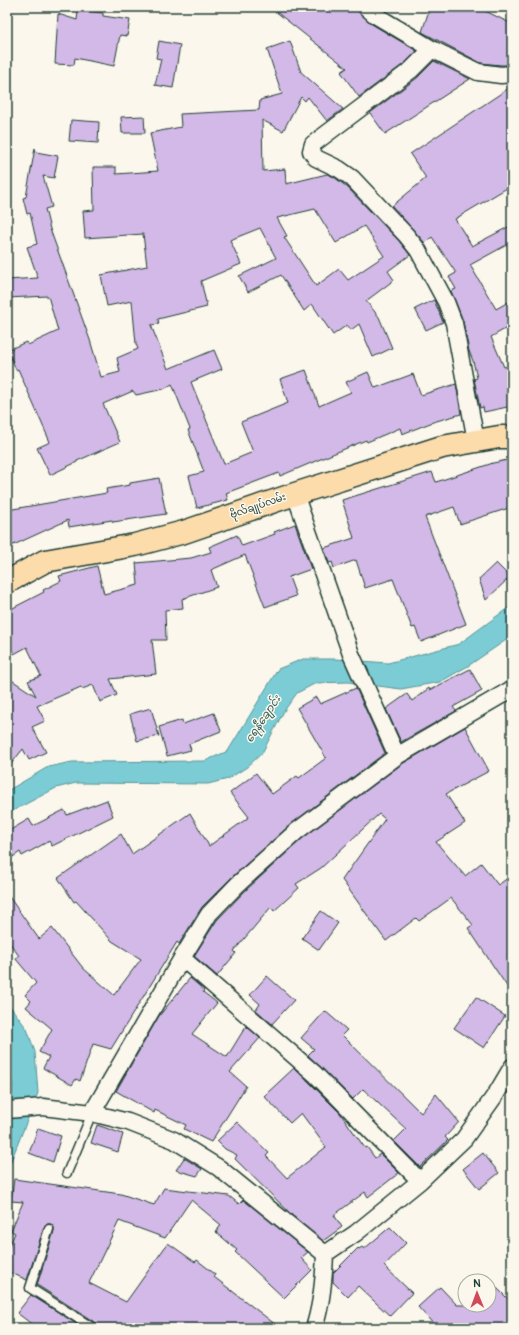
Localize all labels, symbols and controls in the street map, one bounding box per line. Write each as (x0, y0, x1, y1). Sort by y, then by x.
street label: ဗိုလ်‌ချုပ်‌လမ်း (228, 489, 288, 523)
water label: ရေနီချောင်း (241, 691, 287, 747)
north arrow (457, 1273, 497, 1313)
text: N (473, 1277, 481, 1290)

